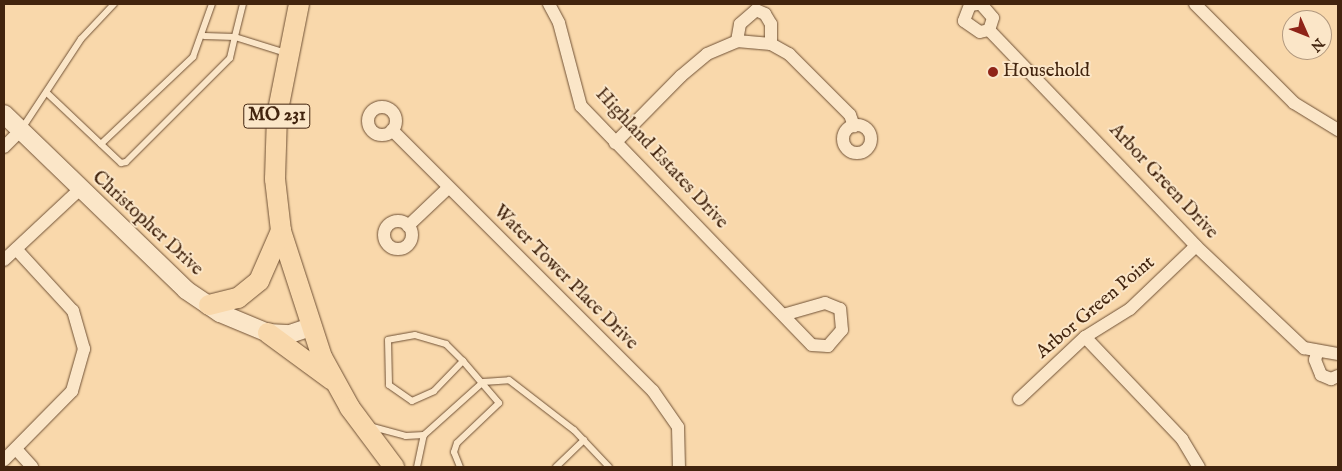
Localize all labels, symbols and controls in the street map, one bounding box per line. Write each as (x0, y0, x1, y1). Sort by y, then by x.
north arrow (1282, 10, 1332, 60)
text: N (1306, 34, 1328, 55)
place label: Household (1003, 61, 1090, 83)
marker: Household (987, 66, 999, 78)
street label: Highland Estates Drive (590, 84, 732, 234)
road number: MO 231 (243, 100, 311, 132)
street label: Arbor Green Drive (1104, 120, 1222, 244)
street label: Christopher Drive (87, 167, 207, 281)
street label: Water Tower Place Drive (488, 201, 642, 355)
street label: Arbor Green Point (1032, 252, 1160, 364)

